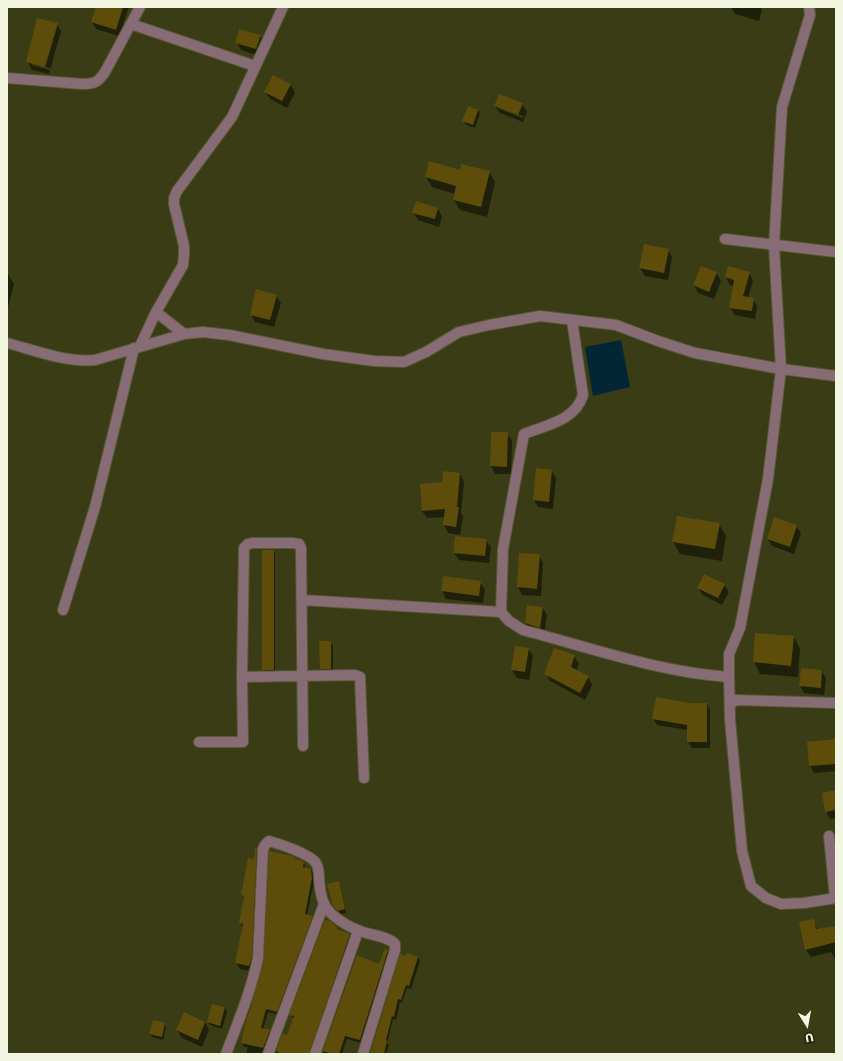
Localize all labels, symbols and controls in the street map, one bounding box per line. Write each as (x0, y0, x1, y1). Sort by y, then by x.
north arrow (787, 1005, 827, 1045)
text: U (804, 1030, 815, 1045)

